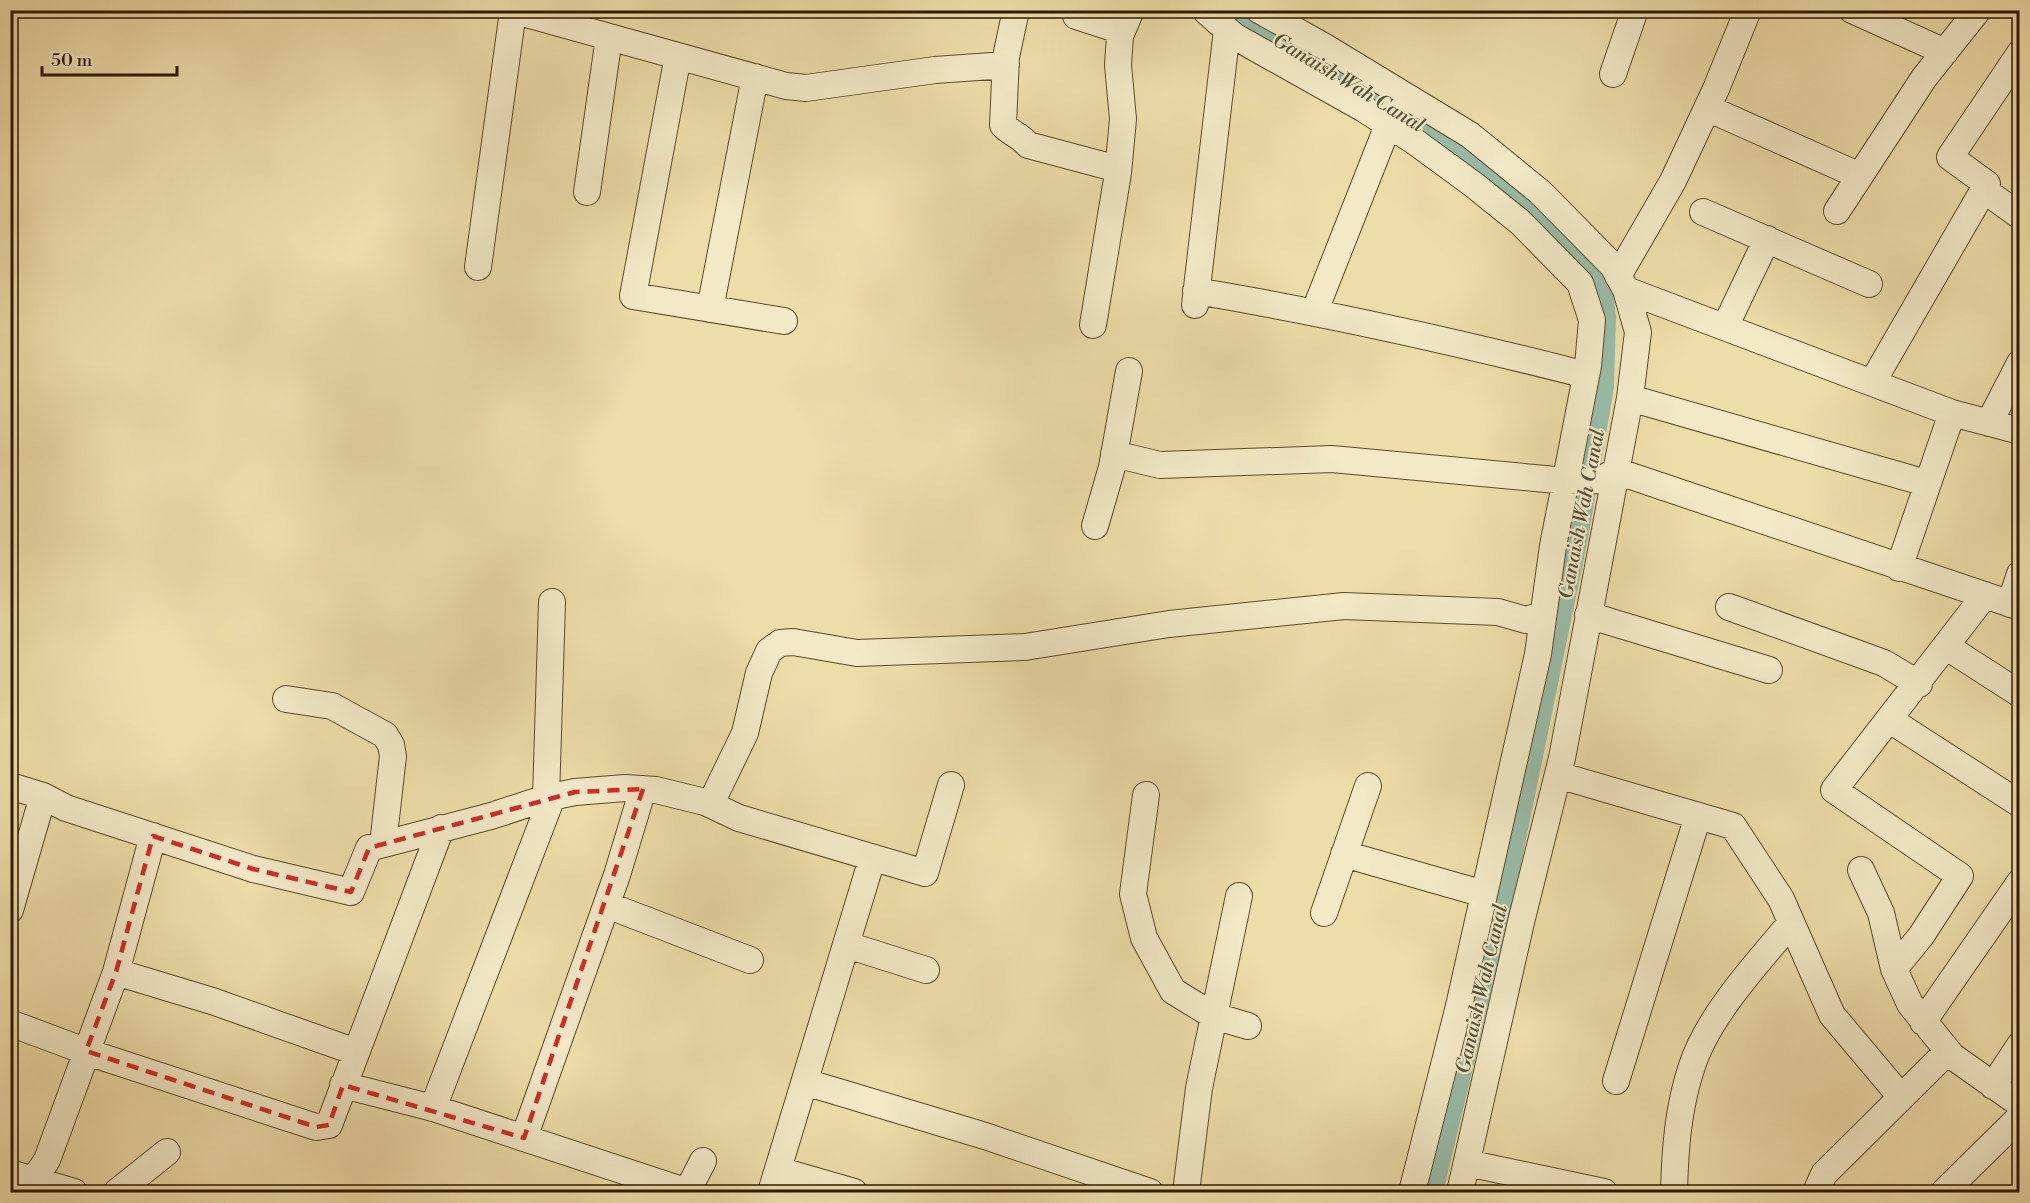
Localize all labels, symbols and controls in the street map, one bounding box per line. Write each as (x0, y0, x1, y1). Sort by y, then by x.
water label: Ganaish Wah Canal (1268, 28, 1429, 139)
scale bar (42, 39, 177, 77)
text: 50 m (51, 49, 93, 72)
water label: Ganaish Wah Canal (1554, 427, 1611, 601)
water label: Ganaish Wah Canal (1451, 902, 1514, 1076)

